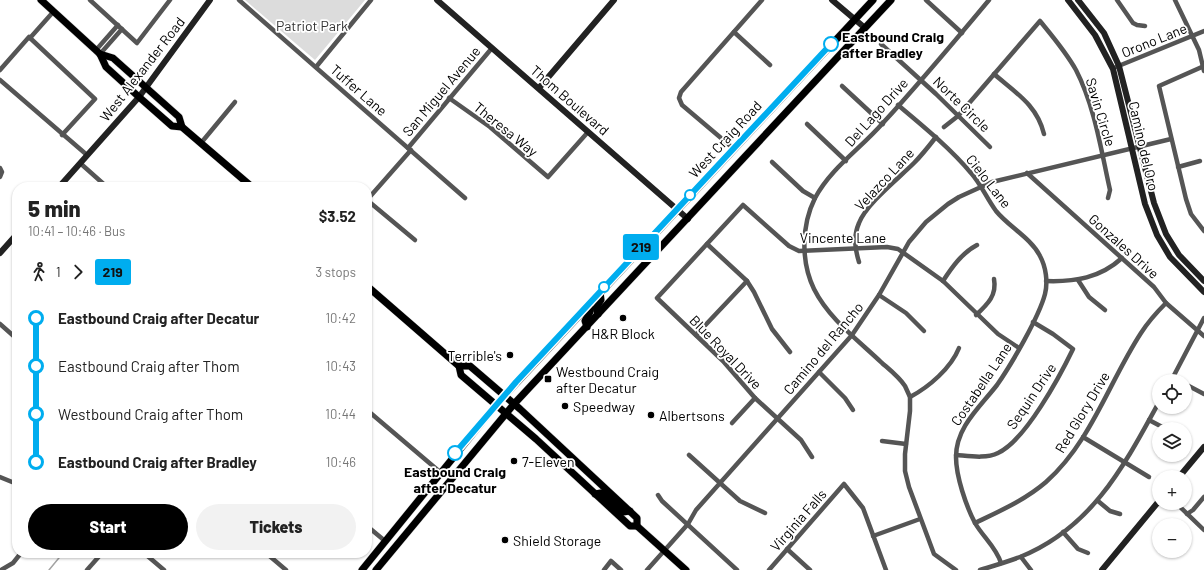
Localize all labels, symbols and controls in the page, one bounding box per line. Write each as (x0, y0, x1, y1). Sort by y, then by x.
street label: West Alexander Road (96, 13, 188, 125)
park label: Patriot Park (276, 17, 348, 34)
street label: Orono Lane (1119, 19, 1189, 61)
place label: Eastbound Craig after Bradley (842, 28, 944, 61)
marker: Eastbound Craig after Bradley (823, 36, 839, 52)
street label: San Miguel Avenue (398, 43, 484, 139)
street label: Tuffer Lane (327, 61, 391, 119)
street label: Thom Boulevard (527, 61, 613, 139)
street label: Norte Circle (930, 73, 994, 135)
street label: Del Lago Drive (841, 74, 911, 150)
street label: Savin Circle (1083, 76, 1119, 148)
street label: West Craig Road (685, 97, 765, 181)
street label: Theresa Way (471, 98, 542, 160)
street label: Camino del Oro (1125, 100, 1163, 192)
street label: Velazco Lane (851, 144, 917, 214)
street label: Cielo Lane (963, 151, 1015, 211)
unlabelled marker (684, 189, 696, 201)
text: 5 min (28, 195, 81, 221)
text: $3.52 (319, 207, 356, 225)
street label: Gonzales Drive (1085, 210, 1163, 282)
text: 10:41 – 10:46 · Bus (28, 223, 125, 239)
street label: Vincente Lane (800, 229, 886, 246)
line badge: 219 (618, 234, 664, 260)
text: 219 (631, 238, 651, 255)
icon: walk (28, 261, 50, 283)
icon: forward (67, 261, 89, 283)
text: 219 (103, 263, 123, 280)
text: 1 (56, 264, 61, 280)
text: 3 stops (315, 264, 356, 280)
unlabelled marker (598, 281, 610, 293)
street label: Camino del Rancho (779, 298, 867, 398)
text: Eastbound Craig after Decatur (58, 309, 259, 327)
text: 10:42 (326, 310, 356, 326)
street label: Blue Royal Drive (686, 311, 766, 393)
marker: H&R Block (618, 313, 628, 323)
place label: H&R Block (591, 325, 655, 342)
street label: Costabella Lane (947, 339, 1015, 429)
place label: Terrible's (448, 347, 502, 364)
marker: Terrible's (505, 350, 515, 360)
text: Eastbound Craig after Thom (58, 357, 240, 375)
text: 10:43 (326, 358, 356, 374)
street label: Sequin Drive (1003, 360, 1059, 432)
place label: Westbound Craig after Decatur (556, 363, 659, 396)
street label: Red Glory Drive (1051, 368, 1113, 456)
marker: Westbound Craig after Decatur (543, 374, 553, 384)
map controls (1152, 374, 1192, 558)
button: locate (1152, 374, 1192, 414)
place label: Speedway (573, 398, 635, 415)
marker: Speedway (560, 401, 570, 411)
text: Westbound Craig after Thom (58, 405, 243, 423)
text: 10:44 (325, 406, 356, 422)
place label: Albertsons (659, 407, 725, 424)
marker: Albertsons (646, 410, 656, 420)
button: layers (1152, 422, 1192, 462)
marker: Eastbound Craig after Decatur (447, 445, 463, 461)
text: Eastbound Craig after Bradley (58, 453, 257, 471)
place label: 7-Eleven (522, 453, 575, 470)
text: 10:46 (326, 454, 356, 470)
marker: 7-Eleven (509, 456, 519, 466)
place label: Eastbound Craig after Decatur (404, 463, 506, 496)
button: + (1152, 470, 1192, 510)
street label: Virginia Falls (766, 485, 830, 555)
button: Start (28, 504, 188, 550)
button: Tickets (196, 504, 356, 550)
button: − (1152, 518, 1192, 558)
place label: Shield Storage (513, 532, 601, 549)
marker: Shield Storage (500, 535, 510, 545)

